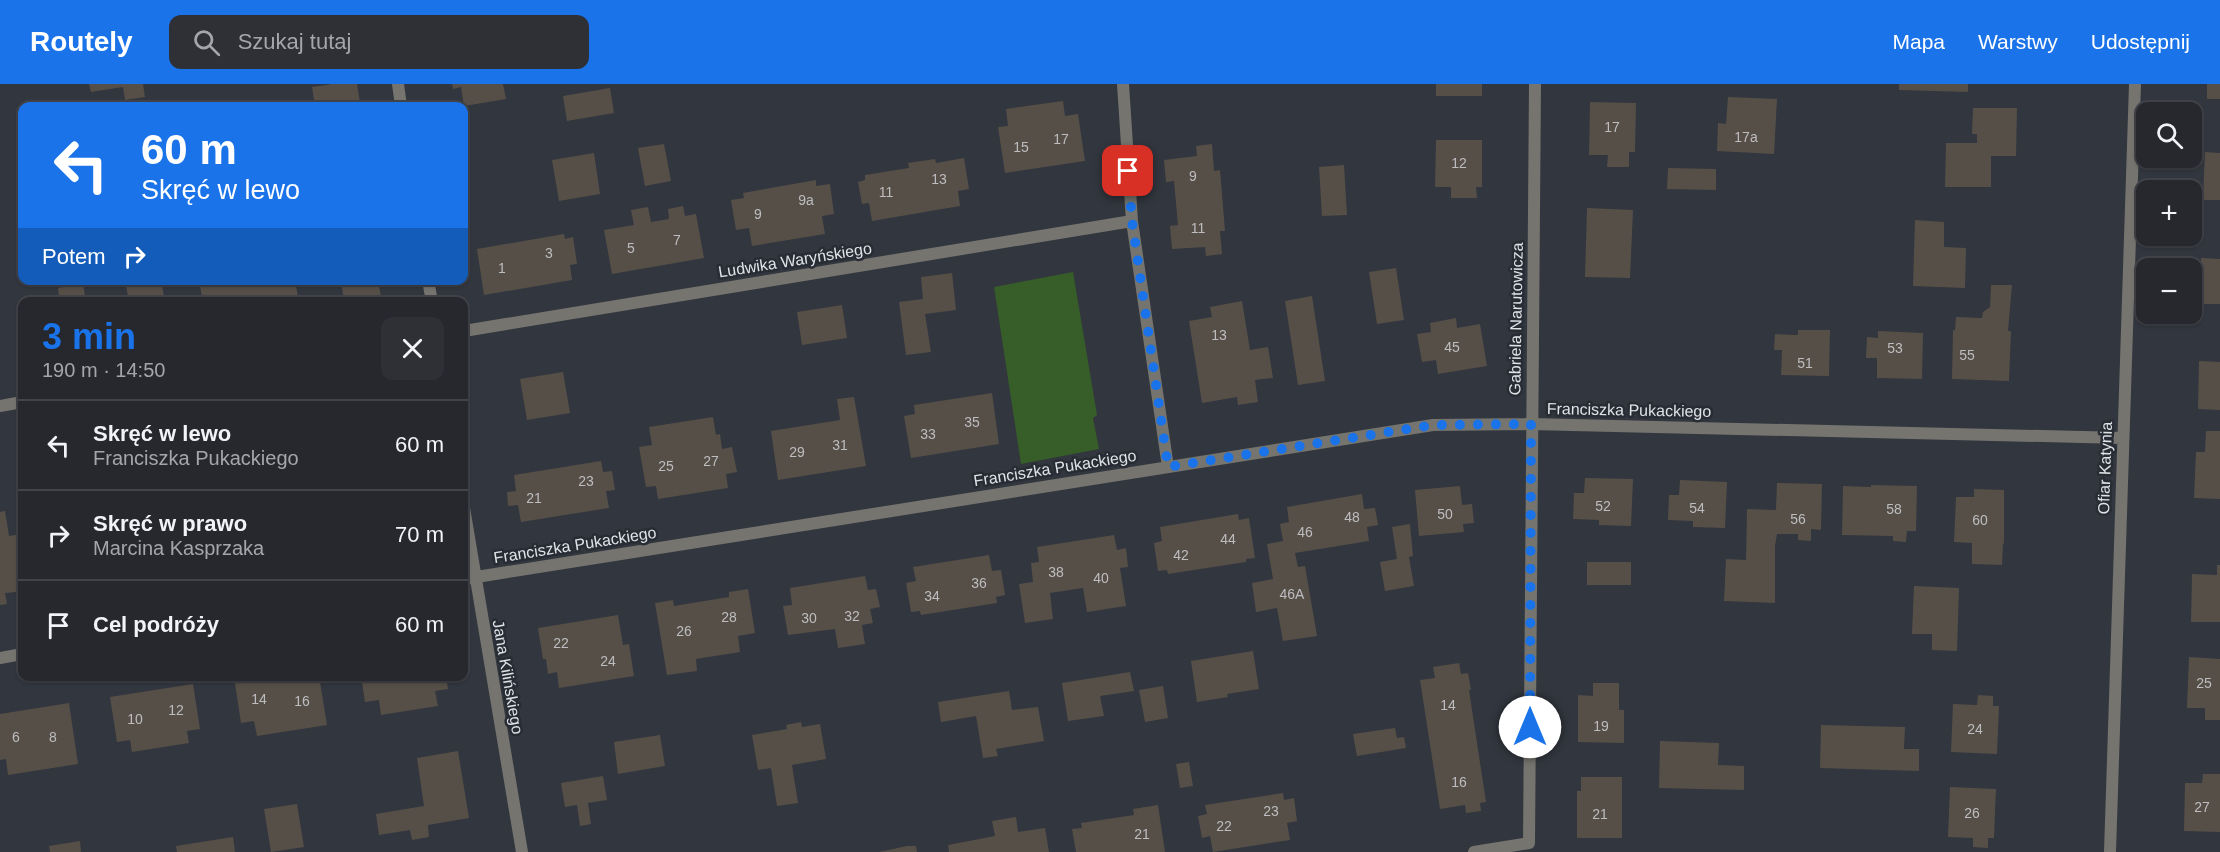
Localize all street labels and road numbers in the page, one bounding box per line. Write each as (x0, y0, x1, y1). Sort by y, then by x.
street label: Ludwika Waryńskiego (717, 239, 873, 281)
street label: Gabriela Narutowicza (1506, 242, 1526, 396)
street label: Franciszka Pukackiego (1547, 400, 1711, 420)
street label: Ofiar Katynia (2095, 421, 2115, 515)
street label: Franciszka Pukackiego (972, 447, 1138, 489)
street label: Franciszka Pukackiego (492, 524, 658, 566)
street label: Jana Kilińskiego (490, 619, 526, 736)

